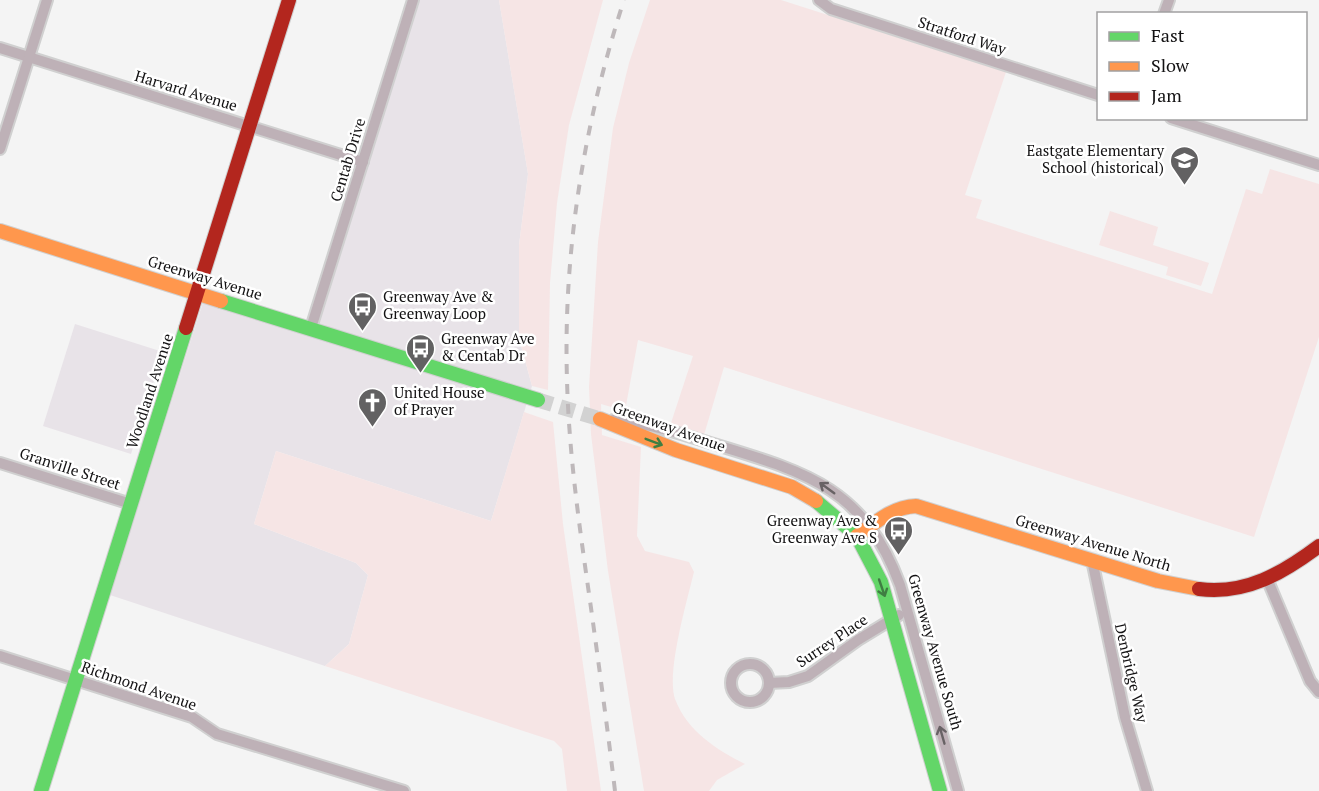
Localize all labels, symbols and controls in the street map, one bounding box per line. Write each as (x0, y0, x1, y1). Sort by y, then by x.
street label: Stratford Way (916, 11, 1009, 59)
legend (1097, 12, 1307, 120)
text: Fast (1151, 23, 1185, 47)
text: Slow (1151, 53, 1190, 77)
street label: Harvard Avenue (133, 65, 240, 115)
text: Jam (1151, 83, 1182, 107)
street label: Centab Drive (325, 115, 369, 204)
place label: Eastgate Elementary School (historical) (1026, 140, 1164, 177)
school or university icon: Eastgate Elementary School (historical) (1169, 144, 1201, 186)
street label: Greenway Avenue (146, 250, 265, 304)
place label: Greenway Ave & Greenway Loop (383, 286, 493, 323)
bus stop icon: Greenway Ave & Greenway Loop (346, 290, 378, 332)
place label: Greenway Ave & Centab Dr (441, 328, 535, 365)
street label: Woodland Avenue (121, 331, 177, 451)
bus stop icon: Greenway Ave & Centab Dr (404, 332, 436, 374)
place label: United House of Prayer (394, 382, 484, 419)
church icon: United House of Prayer (357, 386, 389, 428)
street label: Greenway Avenue (610, 396, 728, 456)
one-way arrow (644, 437, 663, 448)
street label: Granville Street (17, 442, 124, 494)
one-way arrow (819, 481, 835, 494)
street label: Greenway Avenue North (1013, 509, 1174, 575)
place label: Greenway Ave & Greenway Ave S (767, 510, 877, 547)
bus stop icon: Greenway Ave & Greenway Ave S (882, 514, 914, 556)
street label: Greenway Avenue South (904, 571, 968, 732)
one-way arrow (878, 578, 889, 597)
street label: Surrey Place (792, 609, 871, 671)
street label: Denbridge Way (1111, 621, 1153, 725)
street label: Richmond Avenue (79, 656, 200, 714)
one-way arrow (936, 726, 947, 745)

